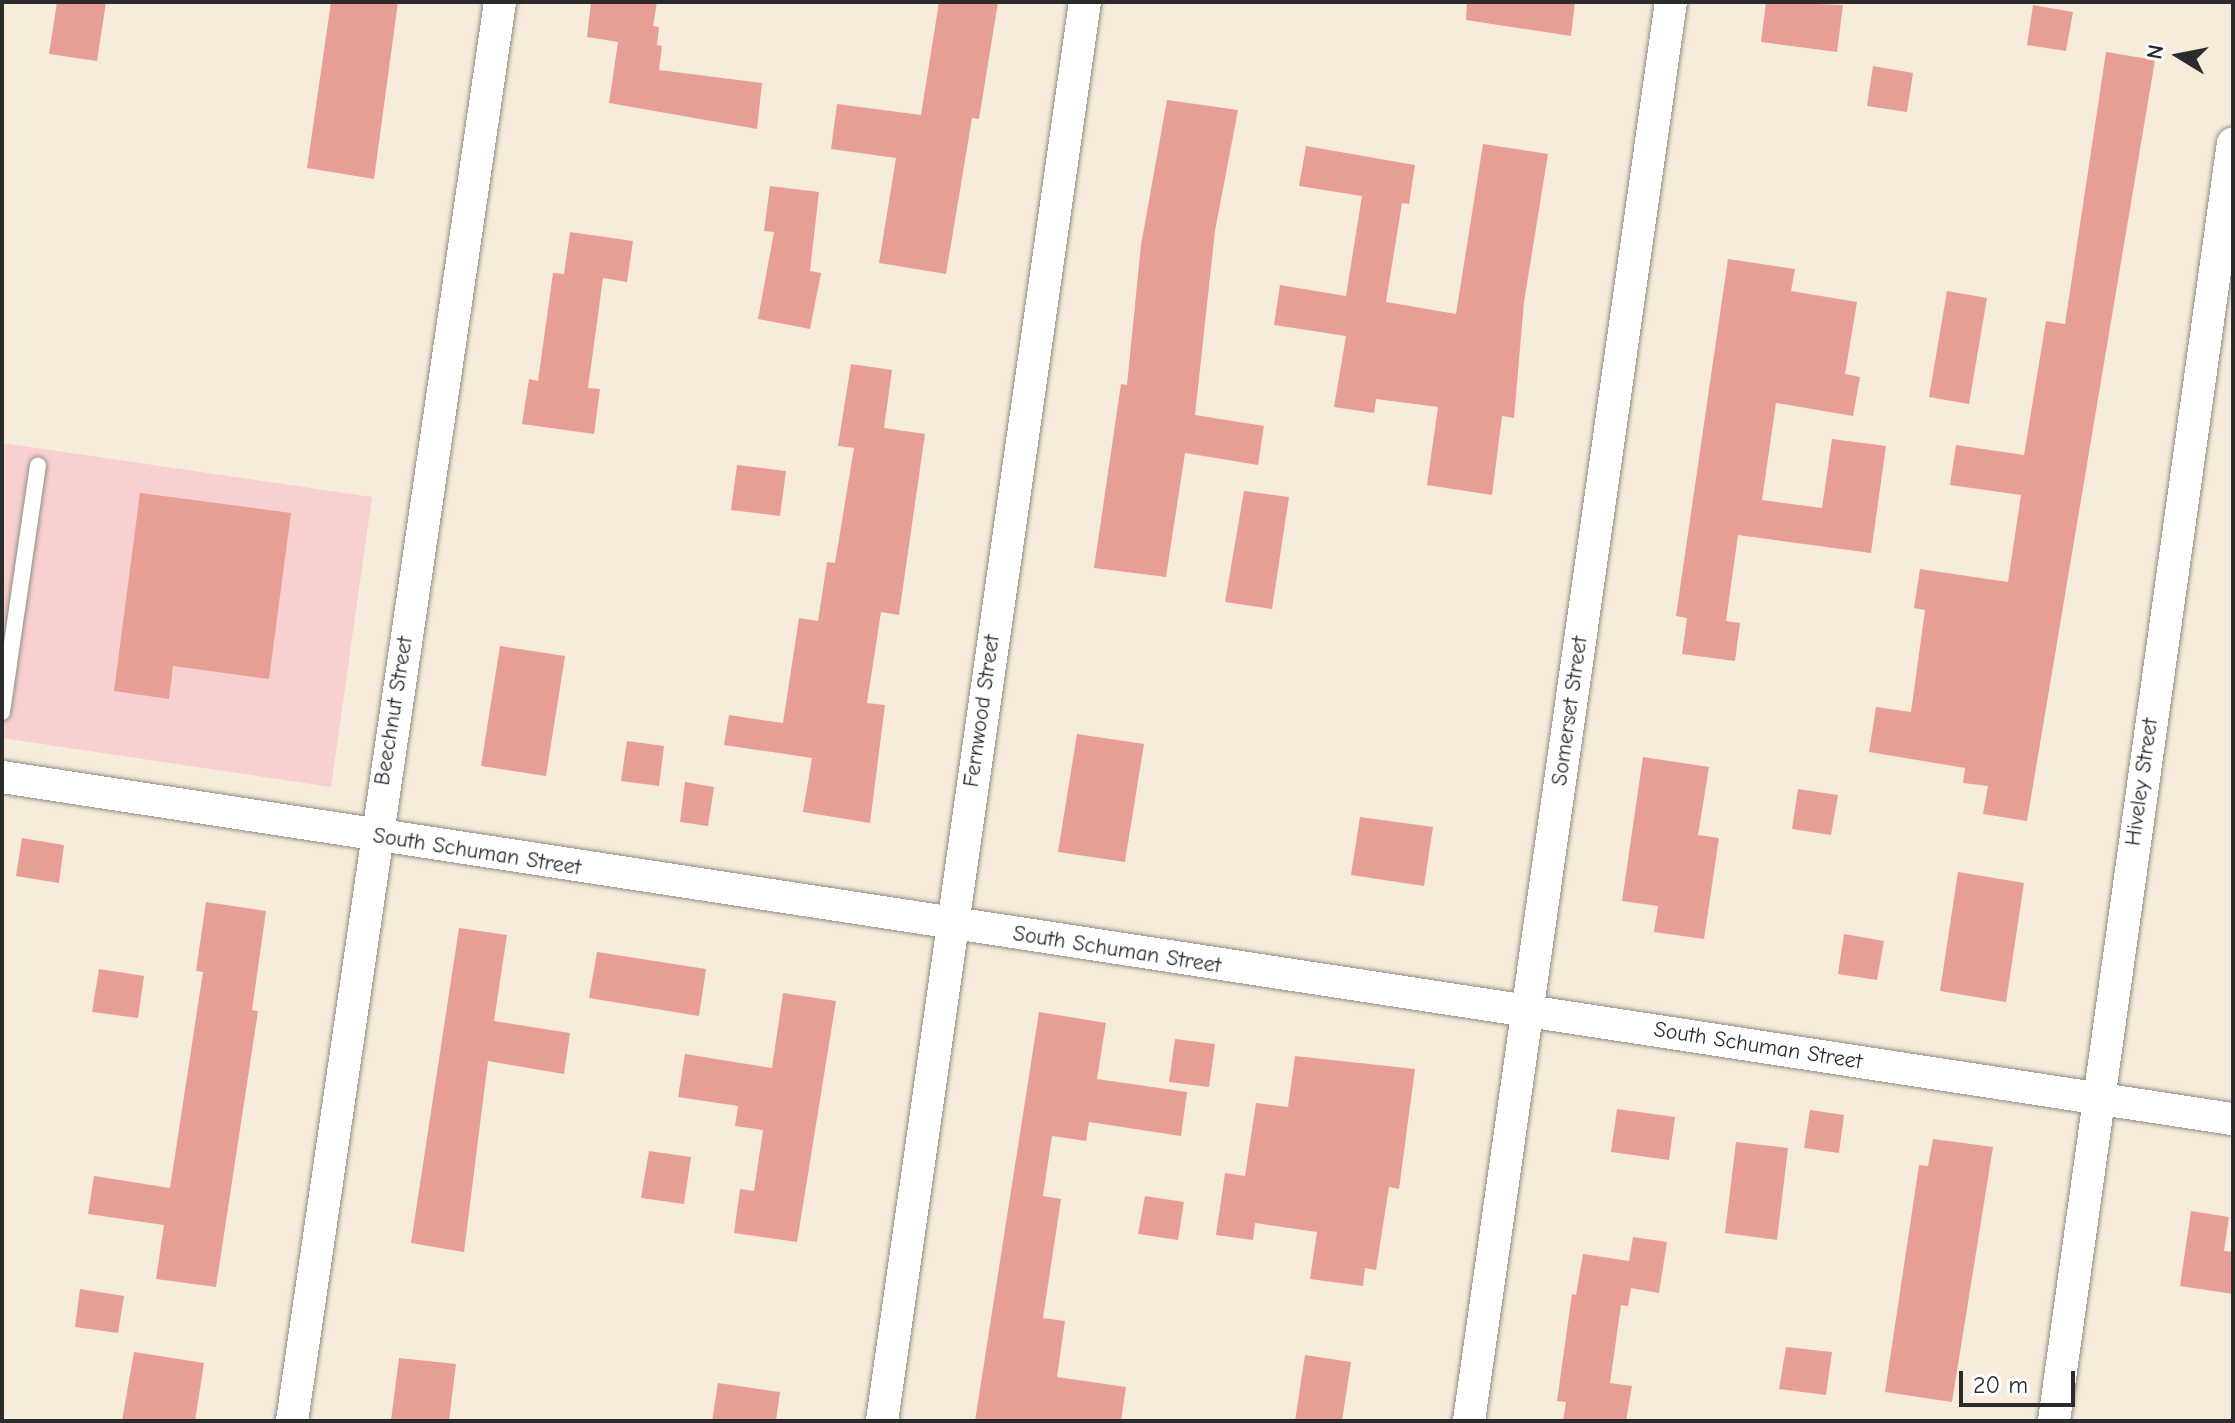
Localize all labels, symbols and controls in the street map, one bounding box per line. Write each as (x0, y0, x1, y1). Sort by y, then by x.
north arrow (2139, 16, 2219, 96)
text: N (2141, 43, 2169, 61)
street label: Fernwood Street (958, 633, 1006, 789)
street label: Beechnut Street (369, 635, 419, 787)
street label: Somerset Street (1546, 635, 1594, 787)
street label: Hiveley Street (2120, 716, 2164, 848)
street label: South Schuman Street (371, 823, 583, 881)
street label: South Schuman Street (1011, 921, 1223, 979)
street label: South Schuman Street (1652, 1017, 1864, 1075)
scale bar (1963, 1355, 2079, 1405)
text: 20 m (1973, 1371, 2028, 1399)

